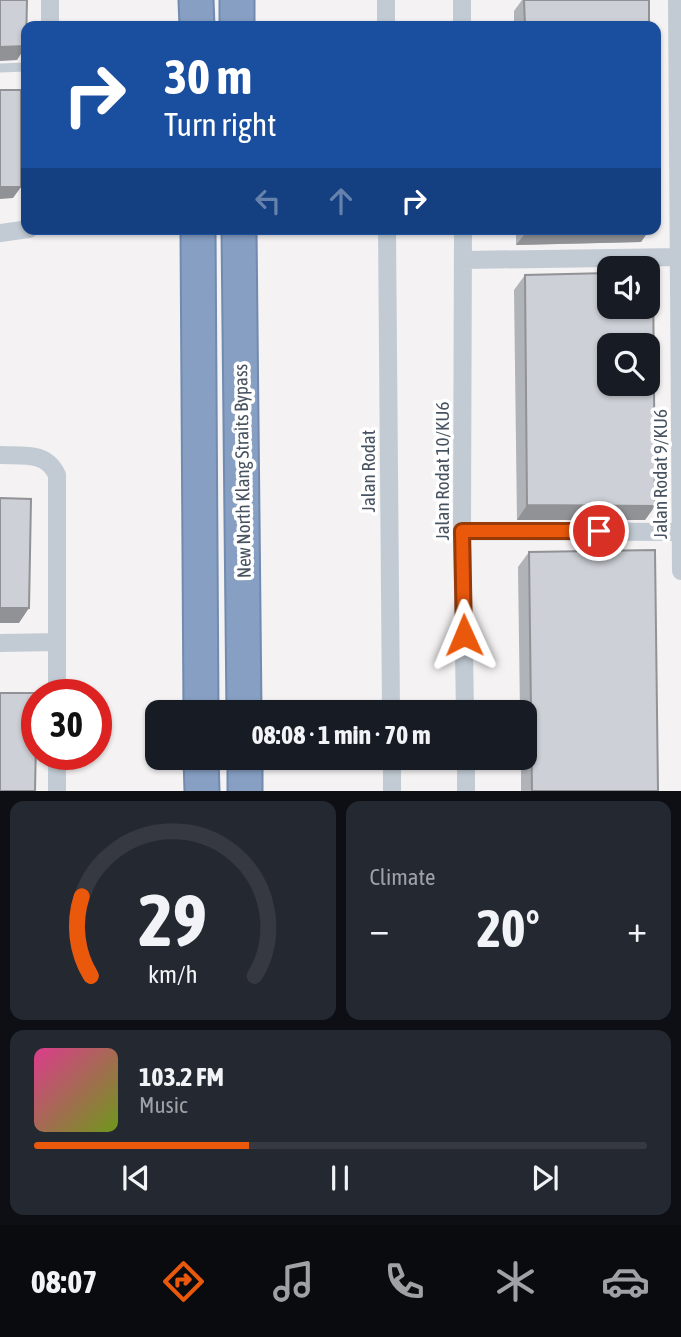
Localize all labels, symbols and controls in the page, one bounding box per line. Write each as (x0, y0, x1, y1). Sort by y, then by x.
text: 30 m (164, 48, 252, 104)
icon: right (49, 49, 140, 140)
text: Turn right (164, 106, 277, 143)
icon: left (249, 182, 287, 220)
icon: ahead (322, 182, 360, 220)
icon: right (395, 182, 433, 220)
map controls (597, 256, 660, 396)
button: sound (597, 256, 660, 319)
button: search (597, 333, 660, 396)
street label: New North Klang Straits Bypass (229, 363, 255, 578)
street label: Jalan Rodat 10/KU6 (431, 402, 453, 540)
street label: Jalan Rodat 9/KU6 (649, 409, 671, 539)
street label: Jalan Rodat (357, 430, 379, 512)
pin (569, 501, 629, 561)
icon: arrive (580, 512, 618, 550)
position arrow (427, 598, 501, 672)
speed limit sign: 30 (21, 679, 112, 770)
text: 08:08 · 1 min · 70 m (251, 720, 431, 750)
text: Climate (370, 864, 435, 890)
text: 29 (139, 879, 207, 962)
text: 20° (477, 898, 540, 958)
text: − (370, 907, 389, 950)
text: + (627, 907, 647, 950)
text: km/h (148, 960, 198, 988)
text: 103.2 FM (139, 1062, 224, 1092)
text: Music (139, 1092, 187, 1118)
icon: previous (117, 1159, 155, 1197)
icon: pause (321, 1159, 359, 1197)
icon: next (526, 1159, 564, 1197)
icon: directions (159, 1257, 208, 1306)
icon: music (269, 1257, 318, 1306)
icon: phone (380, 1257, 429, 1306)
icon: climate (491, 1257, 540, 1306)
icon: car (601, 1257, 650, 1306)
text: 08:07 (31, 1263, 97, 1300)

